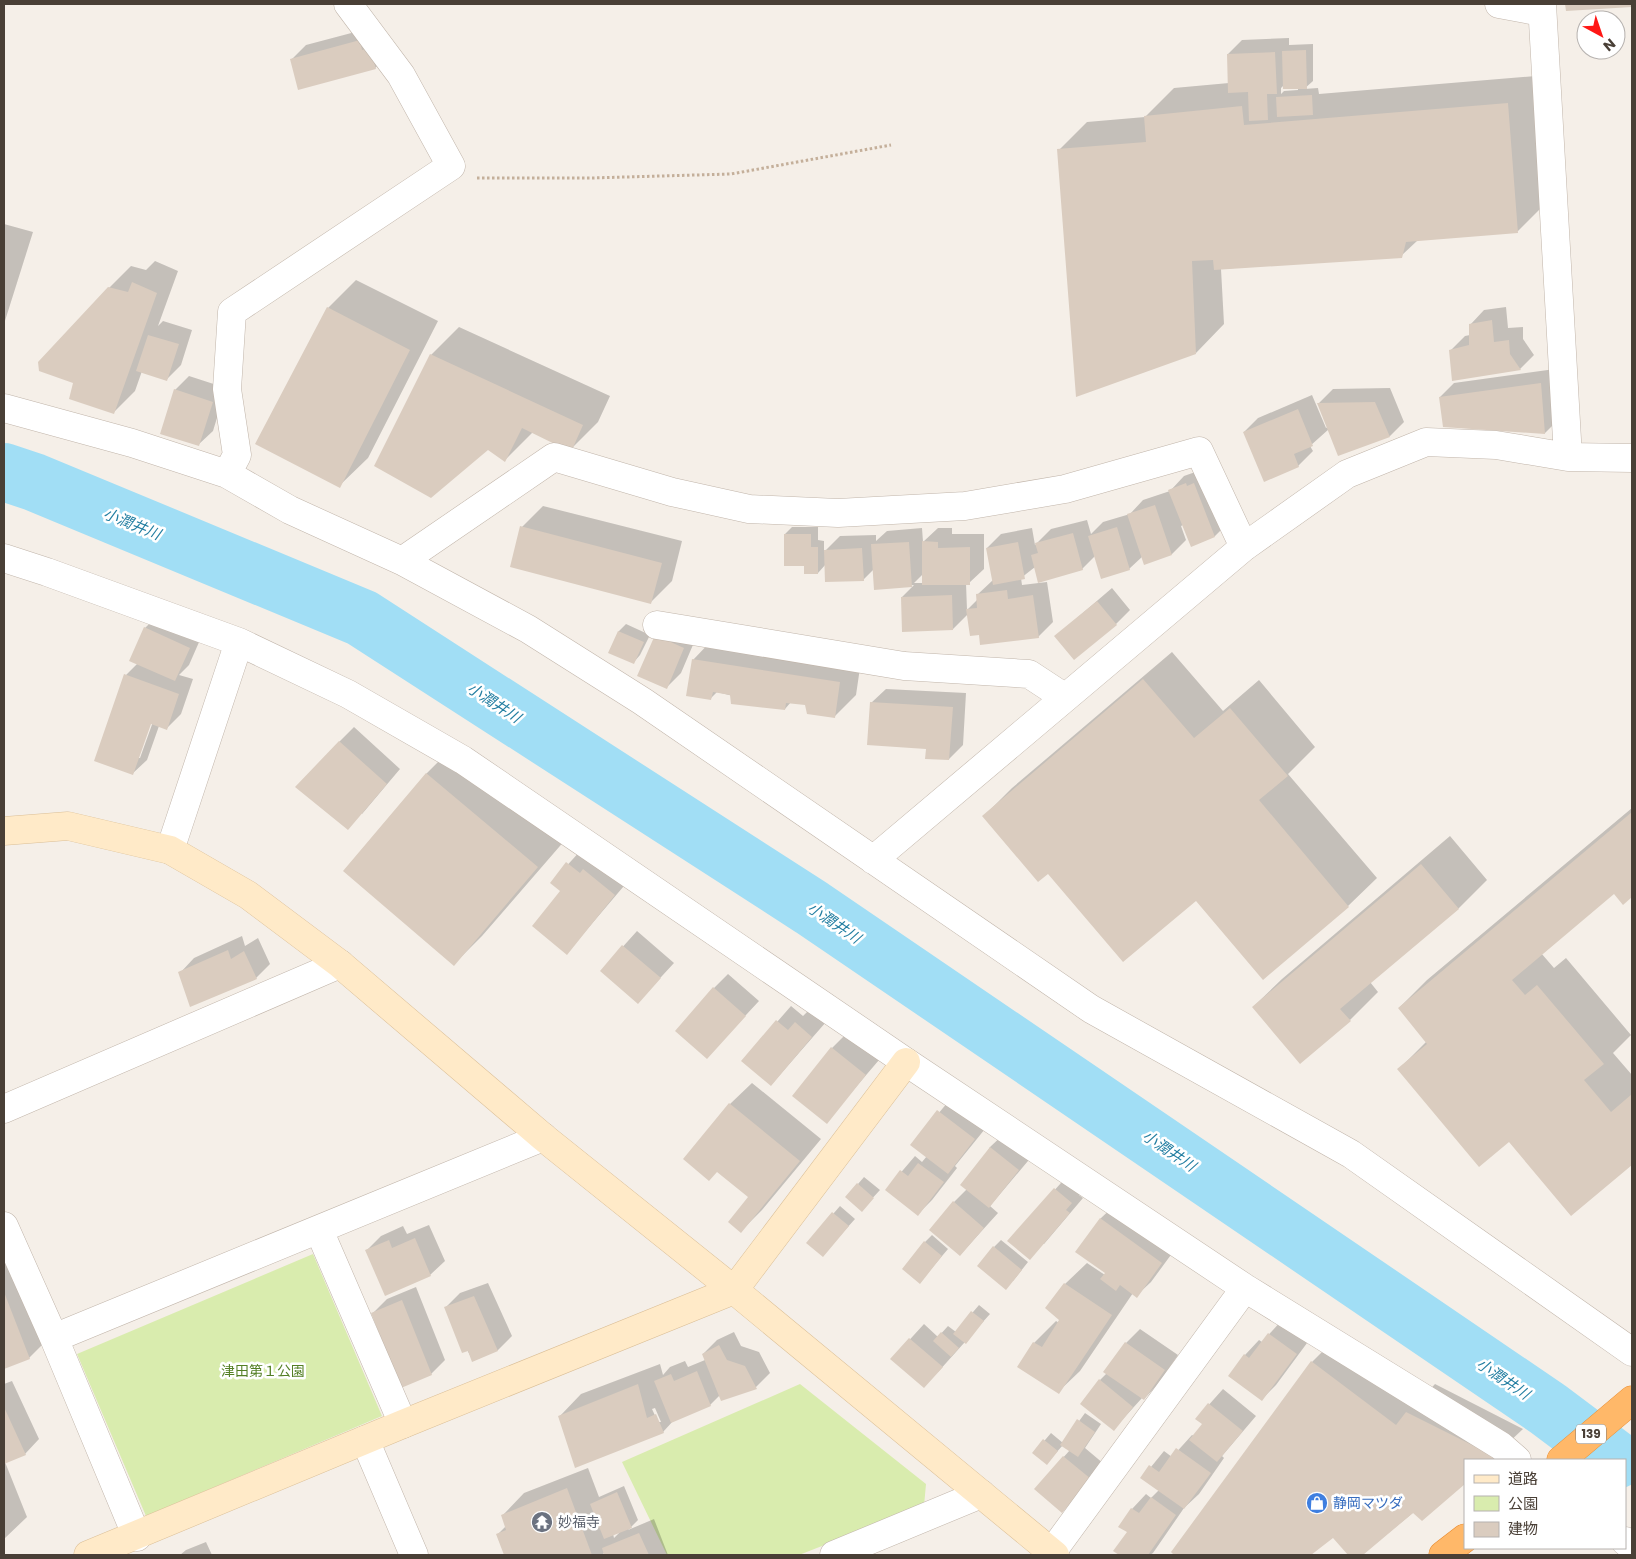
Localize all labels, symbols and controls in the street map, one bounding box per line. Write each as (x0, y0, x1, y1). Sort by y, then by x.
north arrow (1576, 10, 1626, 60)
text: N (1599, 34, 1620, 56)
water label: 小潤井川 (100, 503, 166, 545)
water label: 小潤井川 (463, 677, 527, 729)
water label: 小潤井川 (804, 897, 867, 949)
water label: 小潤井川 (1139, 1125, 1202, 1177)
water label: 小潤井川 (1473, 1353, 1536, 1405)
park label: 津田第１公園 (221, 1361, 305, 1381)
road number: 139 (1576, 1425, 1606, 1444)
legend (1464, 1459, 1626, 1549)
text: 道路 (1508, 1468, 1538, 1489)
shop icon: 静岡マツダ (1305, 1491, 1329, 1515)
place label: 静岡マツダ (1333, 1493, 1403, 1513)
text: 公園 (1508, 1493, 1538, 1514)
temple icon: 妙福寺 (530, 1510, 554, 1534)
place label: 妙福寺 (558, 1512, 600, 1532)
text: 建物 (1508, 1518, 1538, 1539)

